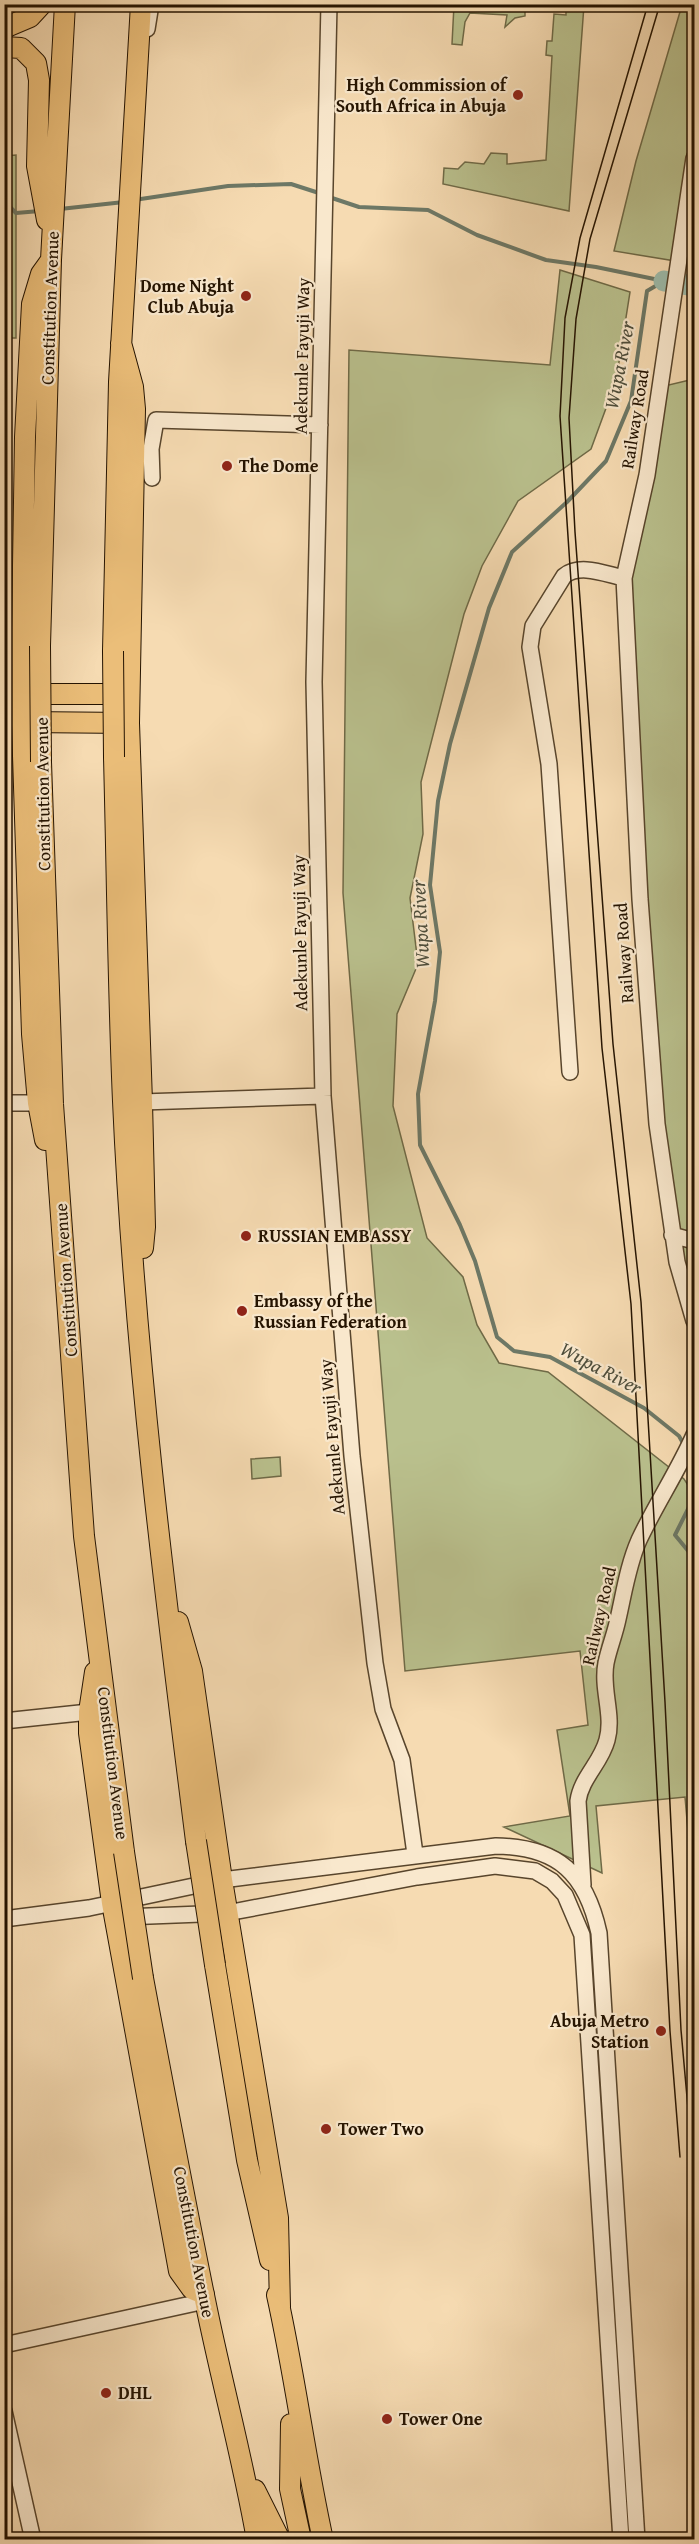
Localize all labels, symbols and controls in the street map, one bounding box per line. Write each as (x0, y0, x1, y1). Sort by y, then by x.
place label: High Commission of South Africa in Abuja (336, 71, 509, 119)
marker: High Commission of South Africa in Abuja (511, 88, 525, 102)
street label: Constitution Avenue (33, 231, 66, 385)
place label: Dome Night Club Abuja (140, 272, 235, 320)
street label: Adekunle Fayuji Way (287, 277, 316, 435)
marker: Dome Night Club Abuja (239, 289, 253, 303)
water label: Wupa River (596, 318, 641, 411)
street label: Railway Road (613, 367, 656, 471)
place label: The Dome (239, 452, 319, 479)
marker: The Dome (220, 459, 234, 473)
street label: Constitution Avenue (28, 717, 57, 871)
street label: Adekunle Fayuji Way (285, 854, 314, 1012)
water label: Wupa River (403, 878, 436, 969)
street label: Railway Road (606, 902, 640, 1004)
street label: Constitution Avenue (47, 1202, 84, 1358)
place label: RUSSIAN EMBASSY (258, 1222, 412, 1249)
marker: RUSSIAN EMBASSY (239, 1229, 253, 1243)
place label: Embassy of the Russian Federation (254, 1287, 407, 1335)
marker: Embassy of the Russian Federation (235, 1304, 249, 1318)
water label: Wupa River (555, 1334, 648, 1401)
street label: Adekunle Fayuji Way (311, 1358, 352, 1516)
street label: Railway Road (574, 1563, 623, 1668)
street label: Constitution Avenue (91, 1685, 136, 1841)
place label: Abuja Metro Station (550, 2007, 649, 2055)
marker: Abuja Metro Station (654, 2024, 668, 2038)
place label: Tower Two (338, 2115, 424, 2142)
marker: Tower Two (319, 2122, 333, 2136)
street label: Constitution Avenue (167, 2164, 222, 2320)
place label: DHL (118, 2379, 152, 2406)
marker: DHL (99, 2386, 113, 2400)
place label: Tower One (399, 2405, 483, 2432)
marker: Tower One (380, 2412, 394, 2426)

